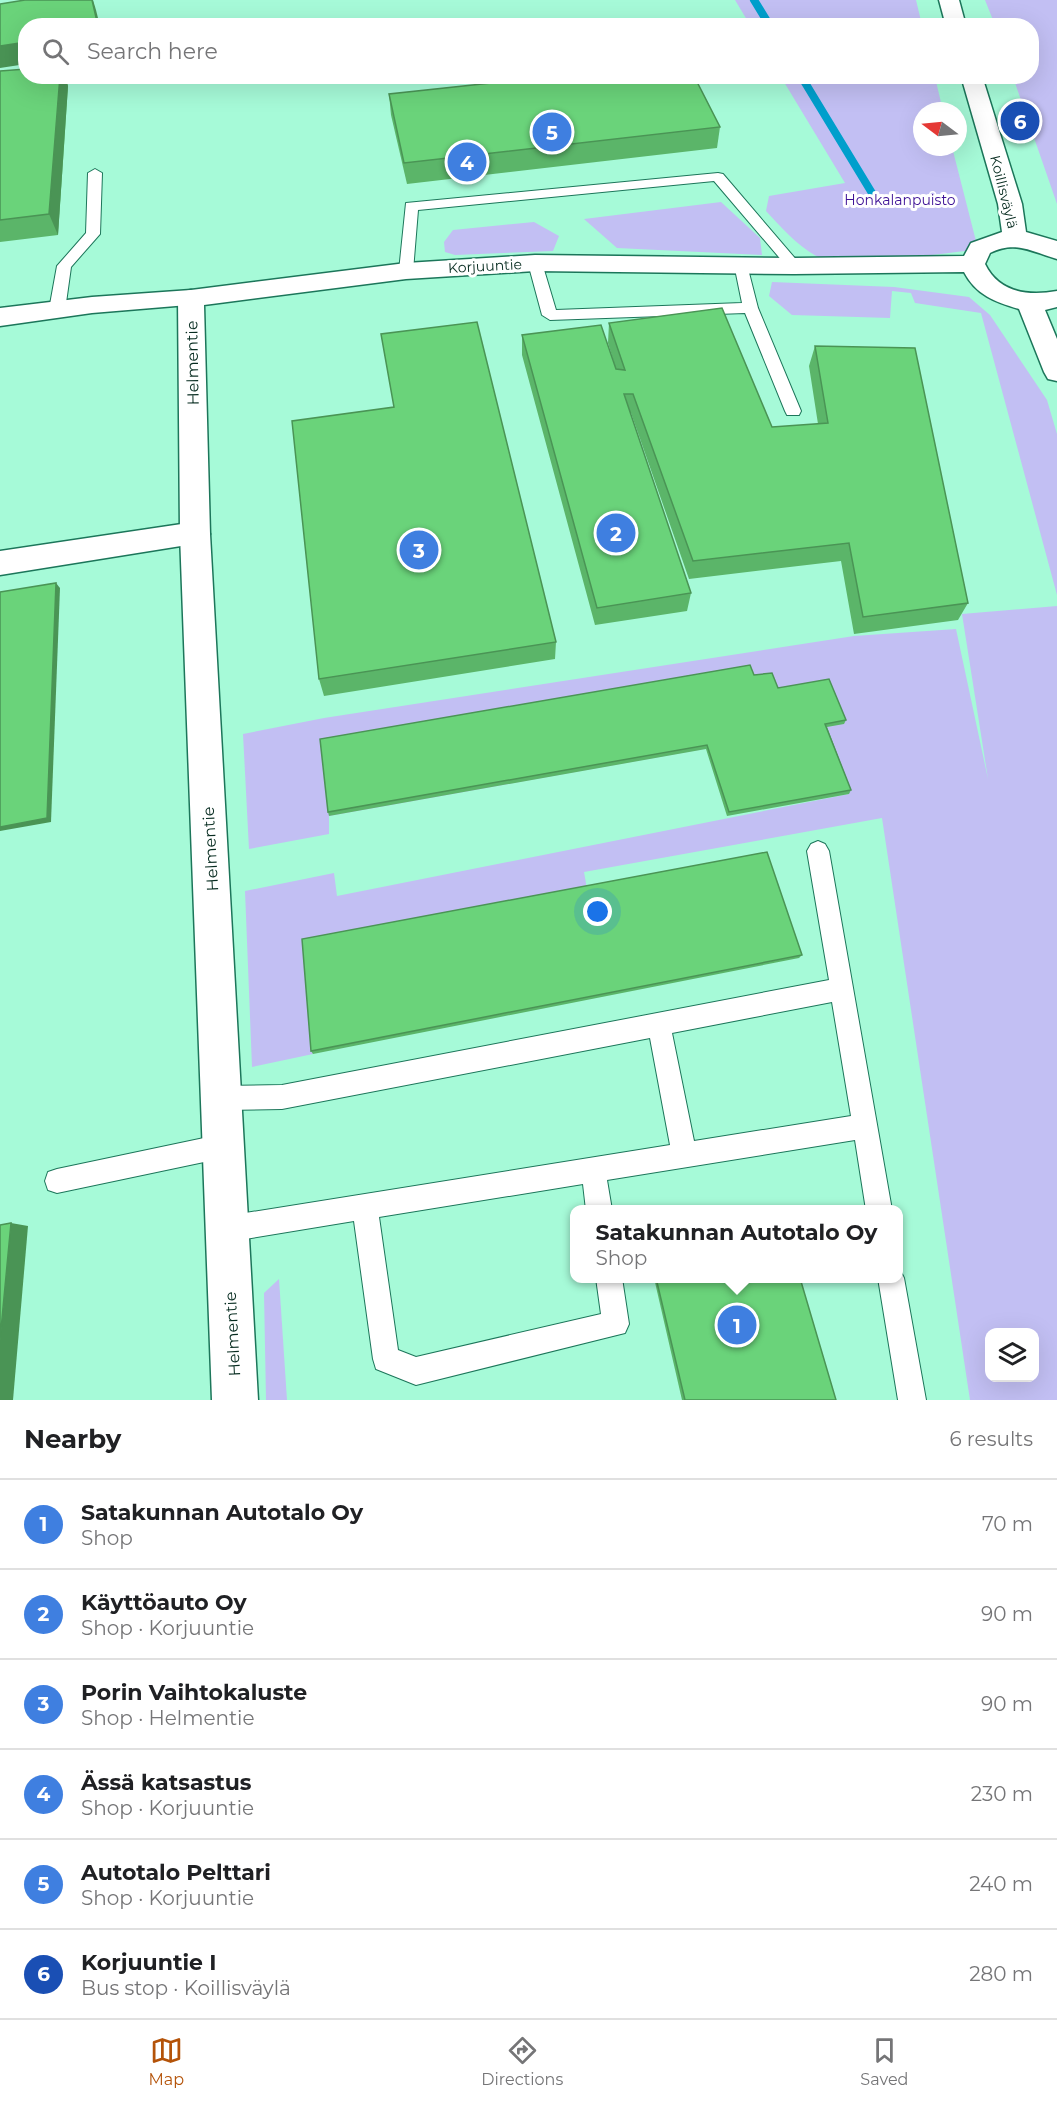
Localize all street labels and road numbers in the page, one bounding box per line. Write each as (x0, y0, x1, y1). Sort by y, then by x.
street label: Koillisväylä (986, 153, 1022, 231)
street label: Korjuuntie (448, 255, 522, 277)
street label: Helmentie (182, 320, 203, 406)
street label: Helmentie (199, 806, 222, 892)
street label: Helmentie (221, 1291, 244, 1377)

